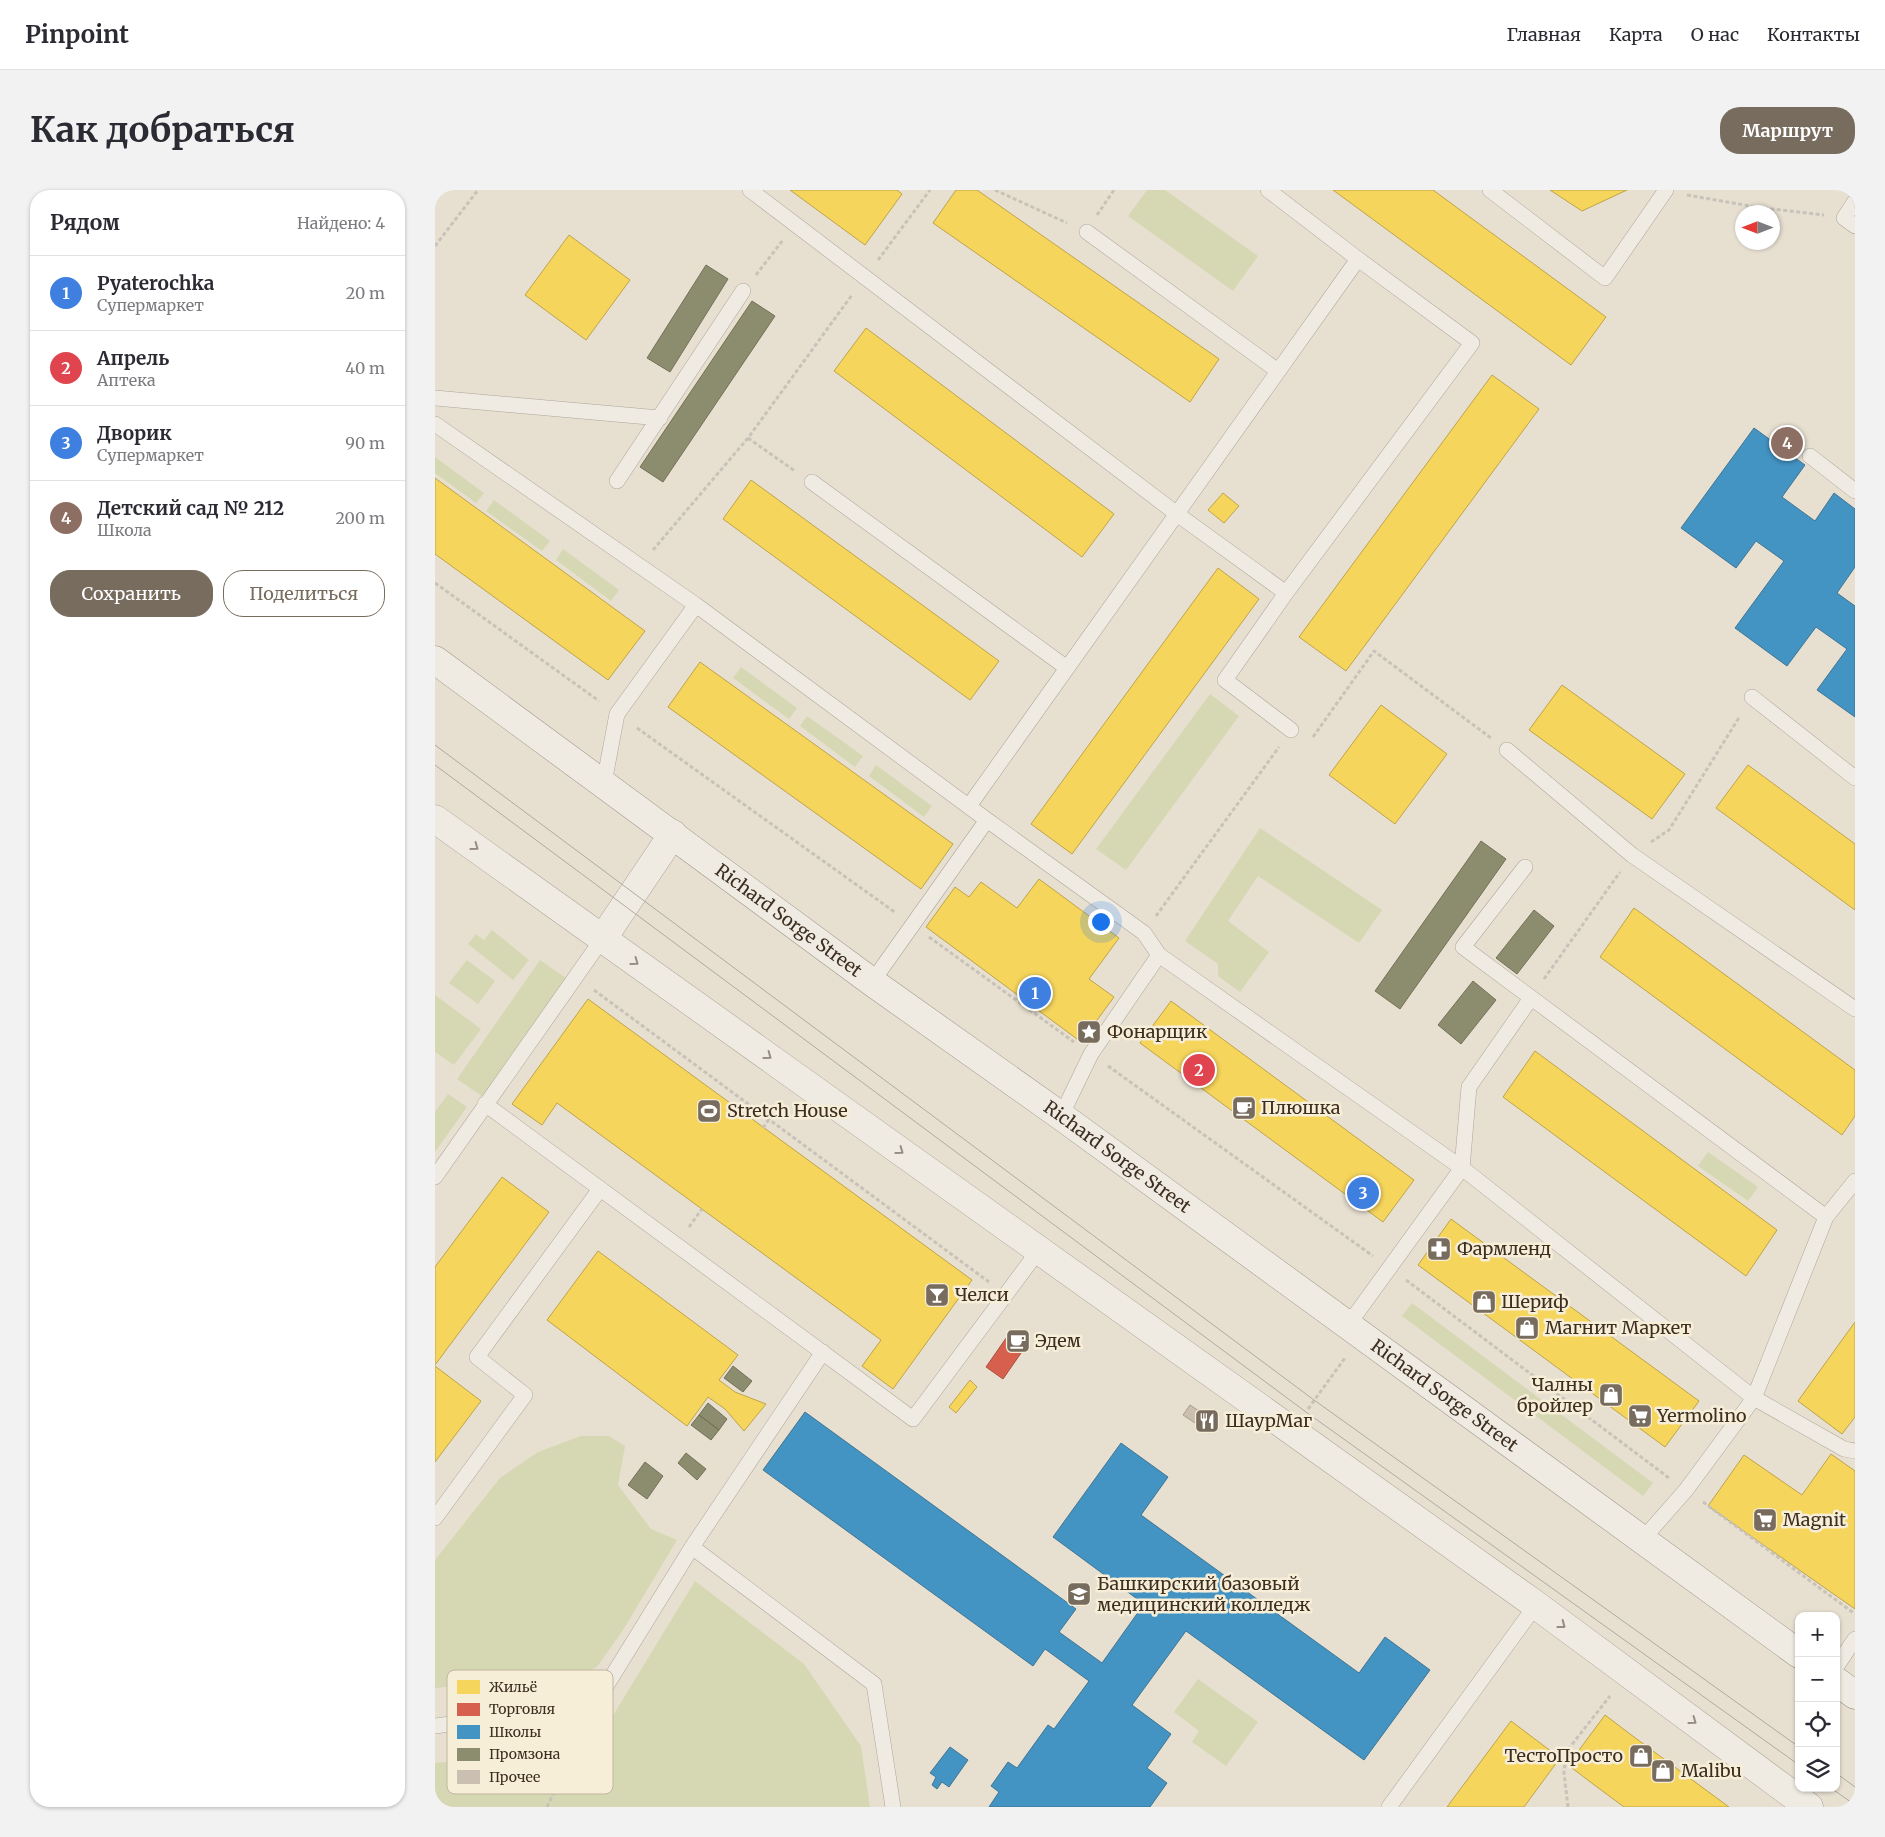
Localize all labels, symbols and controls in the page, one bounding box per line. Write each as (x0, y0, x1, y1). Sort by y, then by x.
text: Pinpoint (25, 19, 129, 50)
text: Главная (1506, 23, 1581, 46)
text: Карта (1609, 23, 1663, 46)
text: О нас (1691, 23, 1739, 46)
text: Контакты (1767, 23, 1860, 46)
button: Маршрут (1720, 107, 1855, 154)
text: Как добраться (30, 108, 295, 152)
north arrow (1735, 205, 1780, 250)
text: Рядом (50, 209, 120, 236)
text: Найдено: 4 (297, 213, 385, 233)
text: Pyaterochka (97, 271, 214, 295)
text: 1 (62, 283, 70, 303)
text: 20 m (346, 283, 385, 303)
text: Супермаркет (97, 295, 204, 315)
text: Апрель (97, 346, 169, 370)
text: 2 (61, 358, 71, 378)
text: 40 m (345, 358, 385, 378)
text: Аптека (97, 370, 156, 390)
text: Дворик (97, 421, 172, 445)
pin: 4 (1771, 424, 1803, 462)
text: 3 (61, 433, 71, 453)
text: 90 m (345, 433, 385, 453)
text: Супермаркет (97, 445, 204, 465)
text: Детский сад № 212 (97, 496, 284, 520)
text: 4 (61, 508, 71, 528)
text: 200 m (335, 508, 385, 528)
text: Школа (97, 520, 152, 540)
button: Сохранить (50, 570, 213, 617)
button: Поделиться (223, 570, 385, 617)
one-way arrow (469, 841, 479, 850)
street label: Richard Sorge Street (711, 858, 867, 982)
your location (1088, 909, 1114, 935)
one-way arrow (630, 956, 639, 965)
pin: 1 (1019, 974, 1051, 1012)
place icon: Фонарщик (1076, 1019, 1102, 1045)
place label: Фонарщик (1107, 1020, 1208, 1043)
one-way arrow (762, 1050, 772, 1059)
pin: 2 (1183, 1051, 1215, 1089)
street label: Richard Sorge Street (1039, 1095, 1196, 1218)
cafe icon: Плюшка (1231, 1095, 1257, 1121)
place label: Плюшка (1261, 1096, 1341, 1119)
sports icon: Stretch House (696, 1098, 722, 1124)
place label: Stretch House (727, 1099, 848, 1122)
one-way arrow (894, 1145, 904, 1154)
pin: 3 (1347, 1174, 1379, 1212)
pharmacy icon: Фармленд (1426, 1236, 1452, 1262)
place label: Фармленд (1457, 1237, 1551, 1260)
bar icon: Челси (924, 1282, 950, 1308)
place label: Челси (955, 1283, 1009, 1306)
shop icon: Шериф (1471, 1289, 1497, 1315)
place label: Шериф (1501, 1290, 1568, 1313)
shop icon: Магнит Маркет (1514, 1315, 1540, 1341)
place label: Магнит Маркет (1545, 1316, 1691, 1339)
cafe icon: Эдем (1005, 1328, 1031, 1354)
place label: Эдем (1035, 1329, 1082, 1352)
street label: Richard Sorge Street (1367, 1334, 1523, 1456)
place label: Чалны бройлер (1517, 1373, 1593, 1417)
shop icon: Чалны бройлер (1598, 1382, 1624, 1408)
supermarket icon: Yermolino (1627, 1403, 1653, 1429)
place label: Yermolino (1656, 1404, 1747, 1427)
restaurant icon: ШаурМаг (1194, 1408, 1220, 1434)
place label: ШаурМаг (1225, 1409, 1312, 1432)
supermarket icon: Magnit (1752, 1507, 1778, 1533)
place label: Magnit (1783, 1508, 1846, 1531)
place label: Башкирский базовый медицинский колледж (1097, 1572, 1311, 1616)
school or university icon: Башкирский базовый медицинский колледж (1066, 1581, 1092, 1607)
map controls (1795, 1612, 1840, 1792)
button: + (1795, 1612, 1840, 1657)
one-way arrow (1556, 1619, 1565, 1627)
button: − (1795, 1657, 1840, 1702)
legend (447, 1670, 613, 1794)
text: Жильё (489, 1678, 537, 1696)
text: Торговля (489, 1700, 555, 1718)
button: locate (1795, 1702, 1840, 1747)
one-way arrow (1687, 1716, 1696, 1724)
text: Школы (489, 1723, 541, 1741)
shop icon: ТестоПросто (1628, 1743, 1654, 1769)
place label: ТестоПросто (1505, 1744, 1623, 1767)
text: Промзона (489, 1745, 561, 1763)
button: layers (1795, 1747, 1840, 1792)
shop icon: Malibu (1650, 1758, 1676, 1784)
place label: Malibu (1681, 1759, 1742, 1782)
text: Прочее (489, 1768, 540, 1786)

